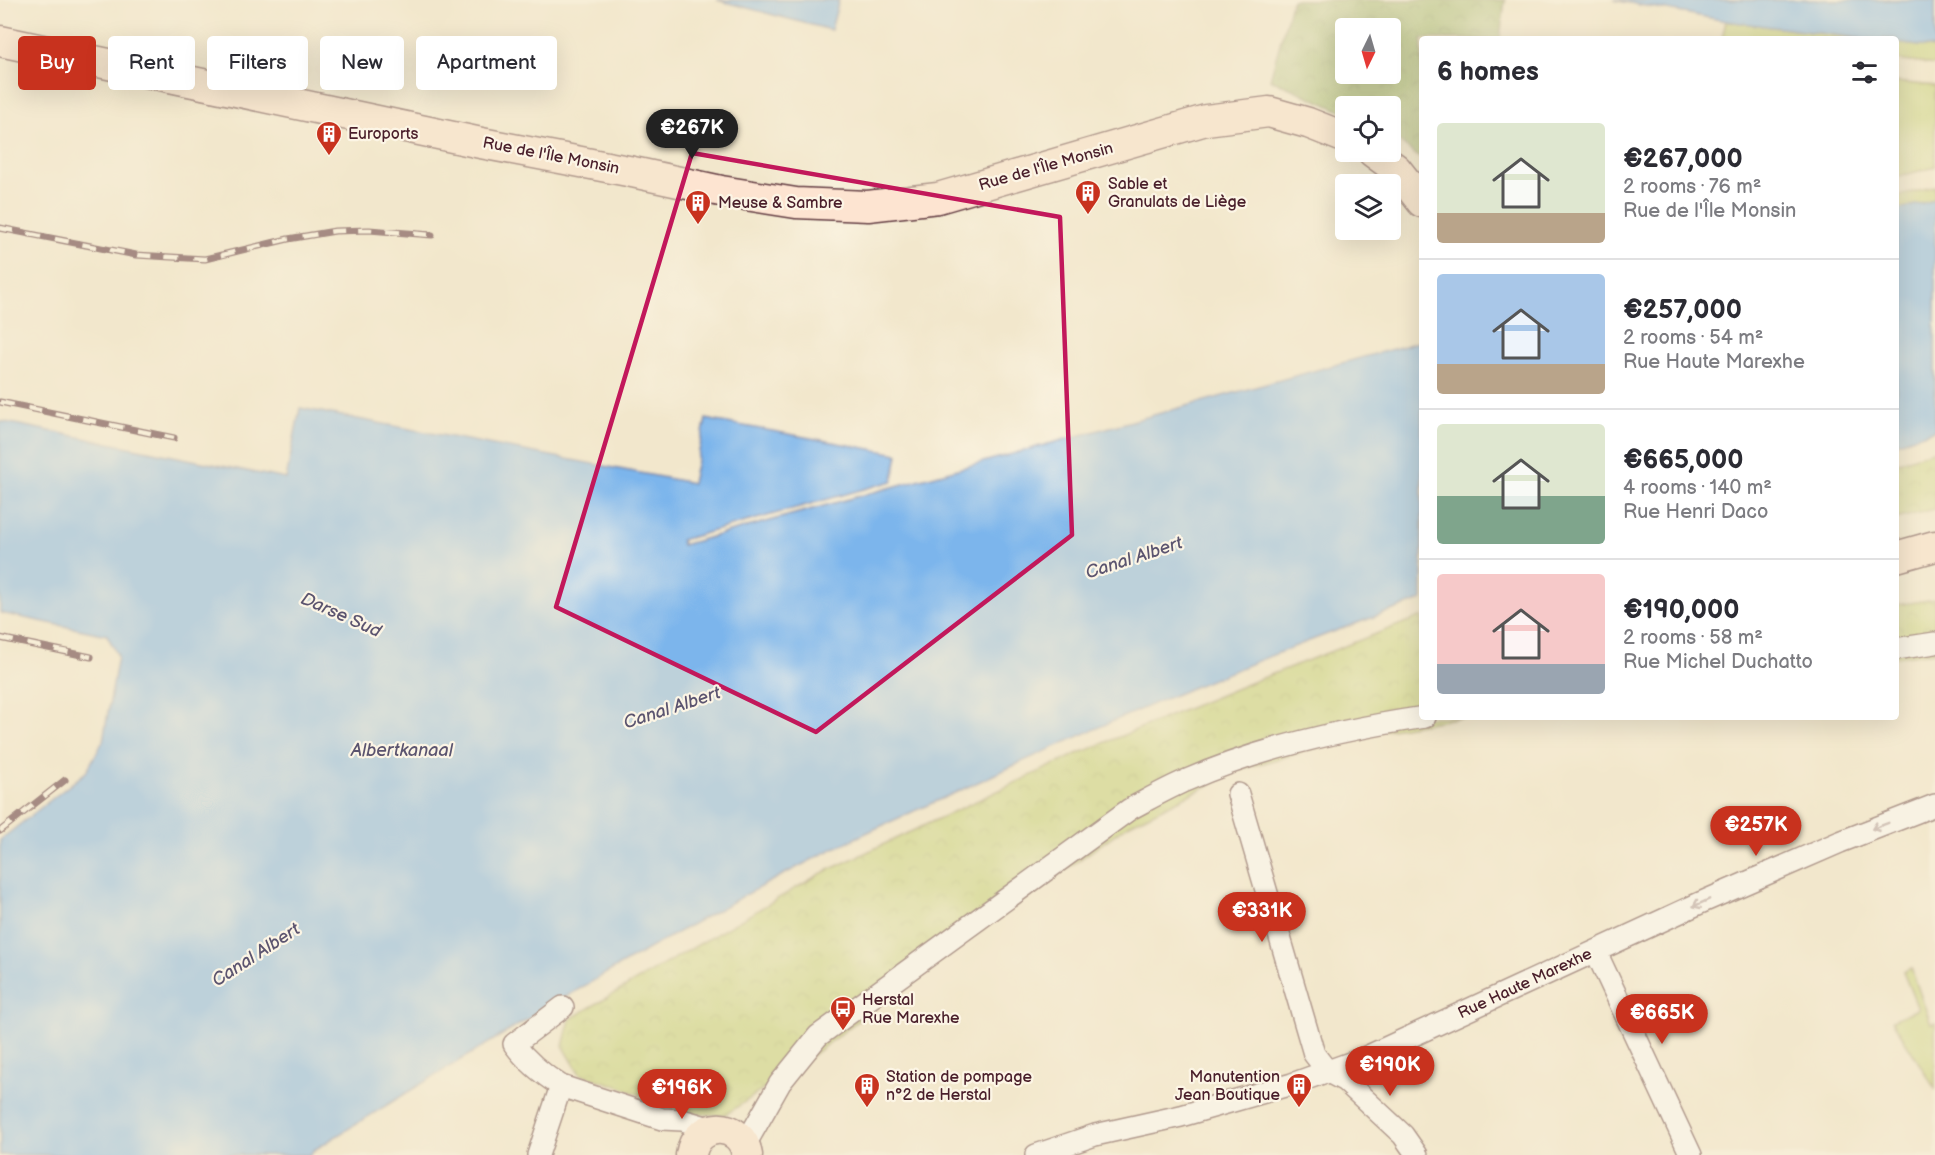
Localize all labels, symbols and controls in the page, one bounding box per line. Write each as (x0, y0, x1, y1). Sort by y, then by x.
north arrow (1335, 18, 1401, 84)
map controls (1335, 18, 1401, 240)
chip: Buy (18, 36, 96, 90)
chip: Rent (108, 36, 195, 90)
chip: Filters (207, 36, 308, 90)
chip: New (320, 36, 404, 90)
chip: Apartment (416, 36, 557, 90)
icon: filters (1848, 56, 1881, 89)
text: 6 homes (1437, 57, 1539, 88)
button: locate (1335, 96, 1401, 162)
pin: €267K (650, 109, 734, 160)
text: €267K (660, 116, 724, 140)
building icon: Euroports (314, 119, 344, 157)
place label: Euroports (348, 125, 419, 144)
street label: Rue de l'Île Monsin (481, 131, 621, 179)
street label: Rue de l'Île Monsin (976, 137, 1115, 195)
text: €267,000 (1623, 144, 1743, 175)
icon: home (1485, 147, 1557, 219)
button: layers (1335, 174, 1401, 240)
place label: Sable et Granulats de Liège (1108, 175, 1247, 212)
text: 2 rooms · 76 m² (1623, 175, 1761, 199)
building icon: Sable et Granulats de Liège (1073, 178, 1103, 216)
building icon: Meuse & Sambre (683, 188, 713, 226)
place label: Meuse & Sambre (718, 194, 843, 213)
text: Rue de l'Île Monsin (1623, 199, 1796, 223)
text: €257,000 (1623, 295, 1742, 326)
icon: home (1485, 298, 1557, 370)
text: 2 rooms · 54 m² (1623, 326, 1763, 350)
text: Rue Haute Marexhe (1623, 350, 1805, 374)
text: €665,000 (1623, 445, 1743, 476)
icon: home (1485, 448, 1557, 520)
text: 4 rooms · 140 m² (1623, 476, 1772, 500)
text: Rue Henri Daco (1623, 500, 1768, 524)
water label: Canal Albert (1083, 532, 1186, 584)
water label: Darse Sud (298, 588, 385, 642)
text: €190,000 (1623, 595, 1739, 626)
icon: home (1485, 598, 1557, 670)
text: 2 rooms · 58 m² (1623, 626, 1763, 650)
text: Rue Michel Duchatto (1623, 650, 1813, 674)
water label: Canal Albert (621, 682, 724, 734)
water label: Albertkanaal (350, 740, 454, 761)
pin: €257K (1714, 806, 1798, 857)
text: €257K (1724, 813, 1788, 837)
one-way arrow (1872, 821, 1890, 832)
pin: €331K (1220, 892, 1304, 943)
one-way arrow (1693, 897, 1711, 909)
text: €331K (1232, 899, 1292, 923)
water label: Canal Albert (208, 919, 304, 991)
street label: Rue Haute Marexhe (1455, 944, 1595, 1023)
place label: Herstal Rue Marexhe (862, 991, 960, 1028)
bus stop icon: Herstal Rue Marexhe (828, 994, 858, 1032)
pin: €665K (1620, 994, 1704, 1045)
text: €665K (1630, 1001, 1694, 1025)
pin: €190K (1348, 1046, 1432, 1097)
text: €190K (1359, 1053, 1421, 1077)
place label: Station de pompage n°2 de Herstal (886, 1068, 1032, 1105)
place label: Manutention Jean Boutique (1175, 1068, 1281, 1105)
pin: €196K (640, 1069, 724, 1120)
building icon: Station de pompage n°2 de Herstal (852, 1071, 882, 1109)
building icon: Manutention Jean Boutique (1284, 1071, 1314, 1109)
text: €196K (652, 1076, 712, 1100)

